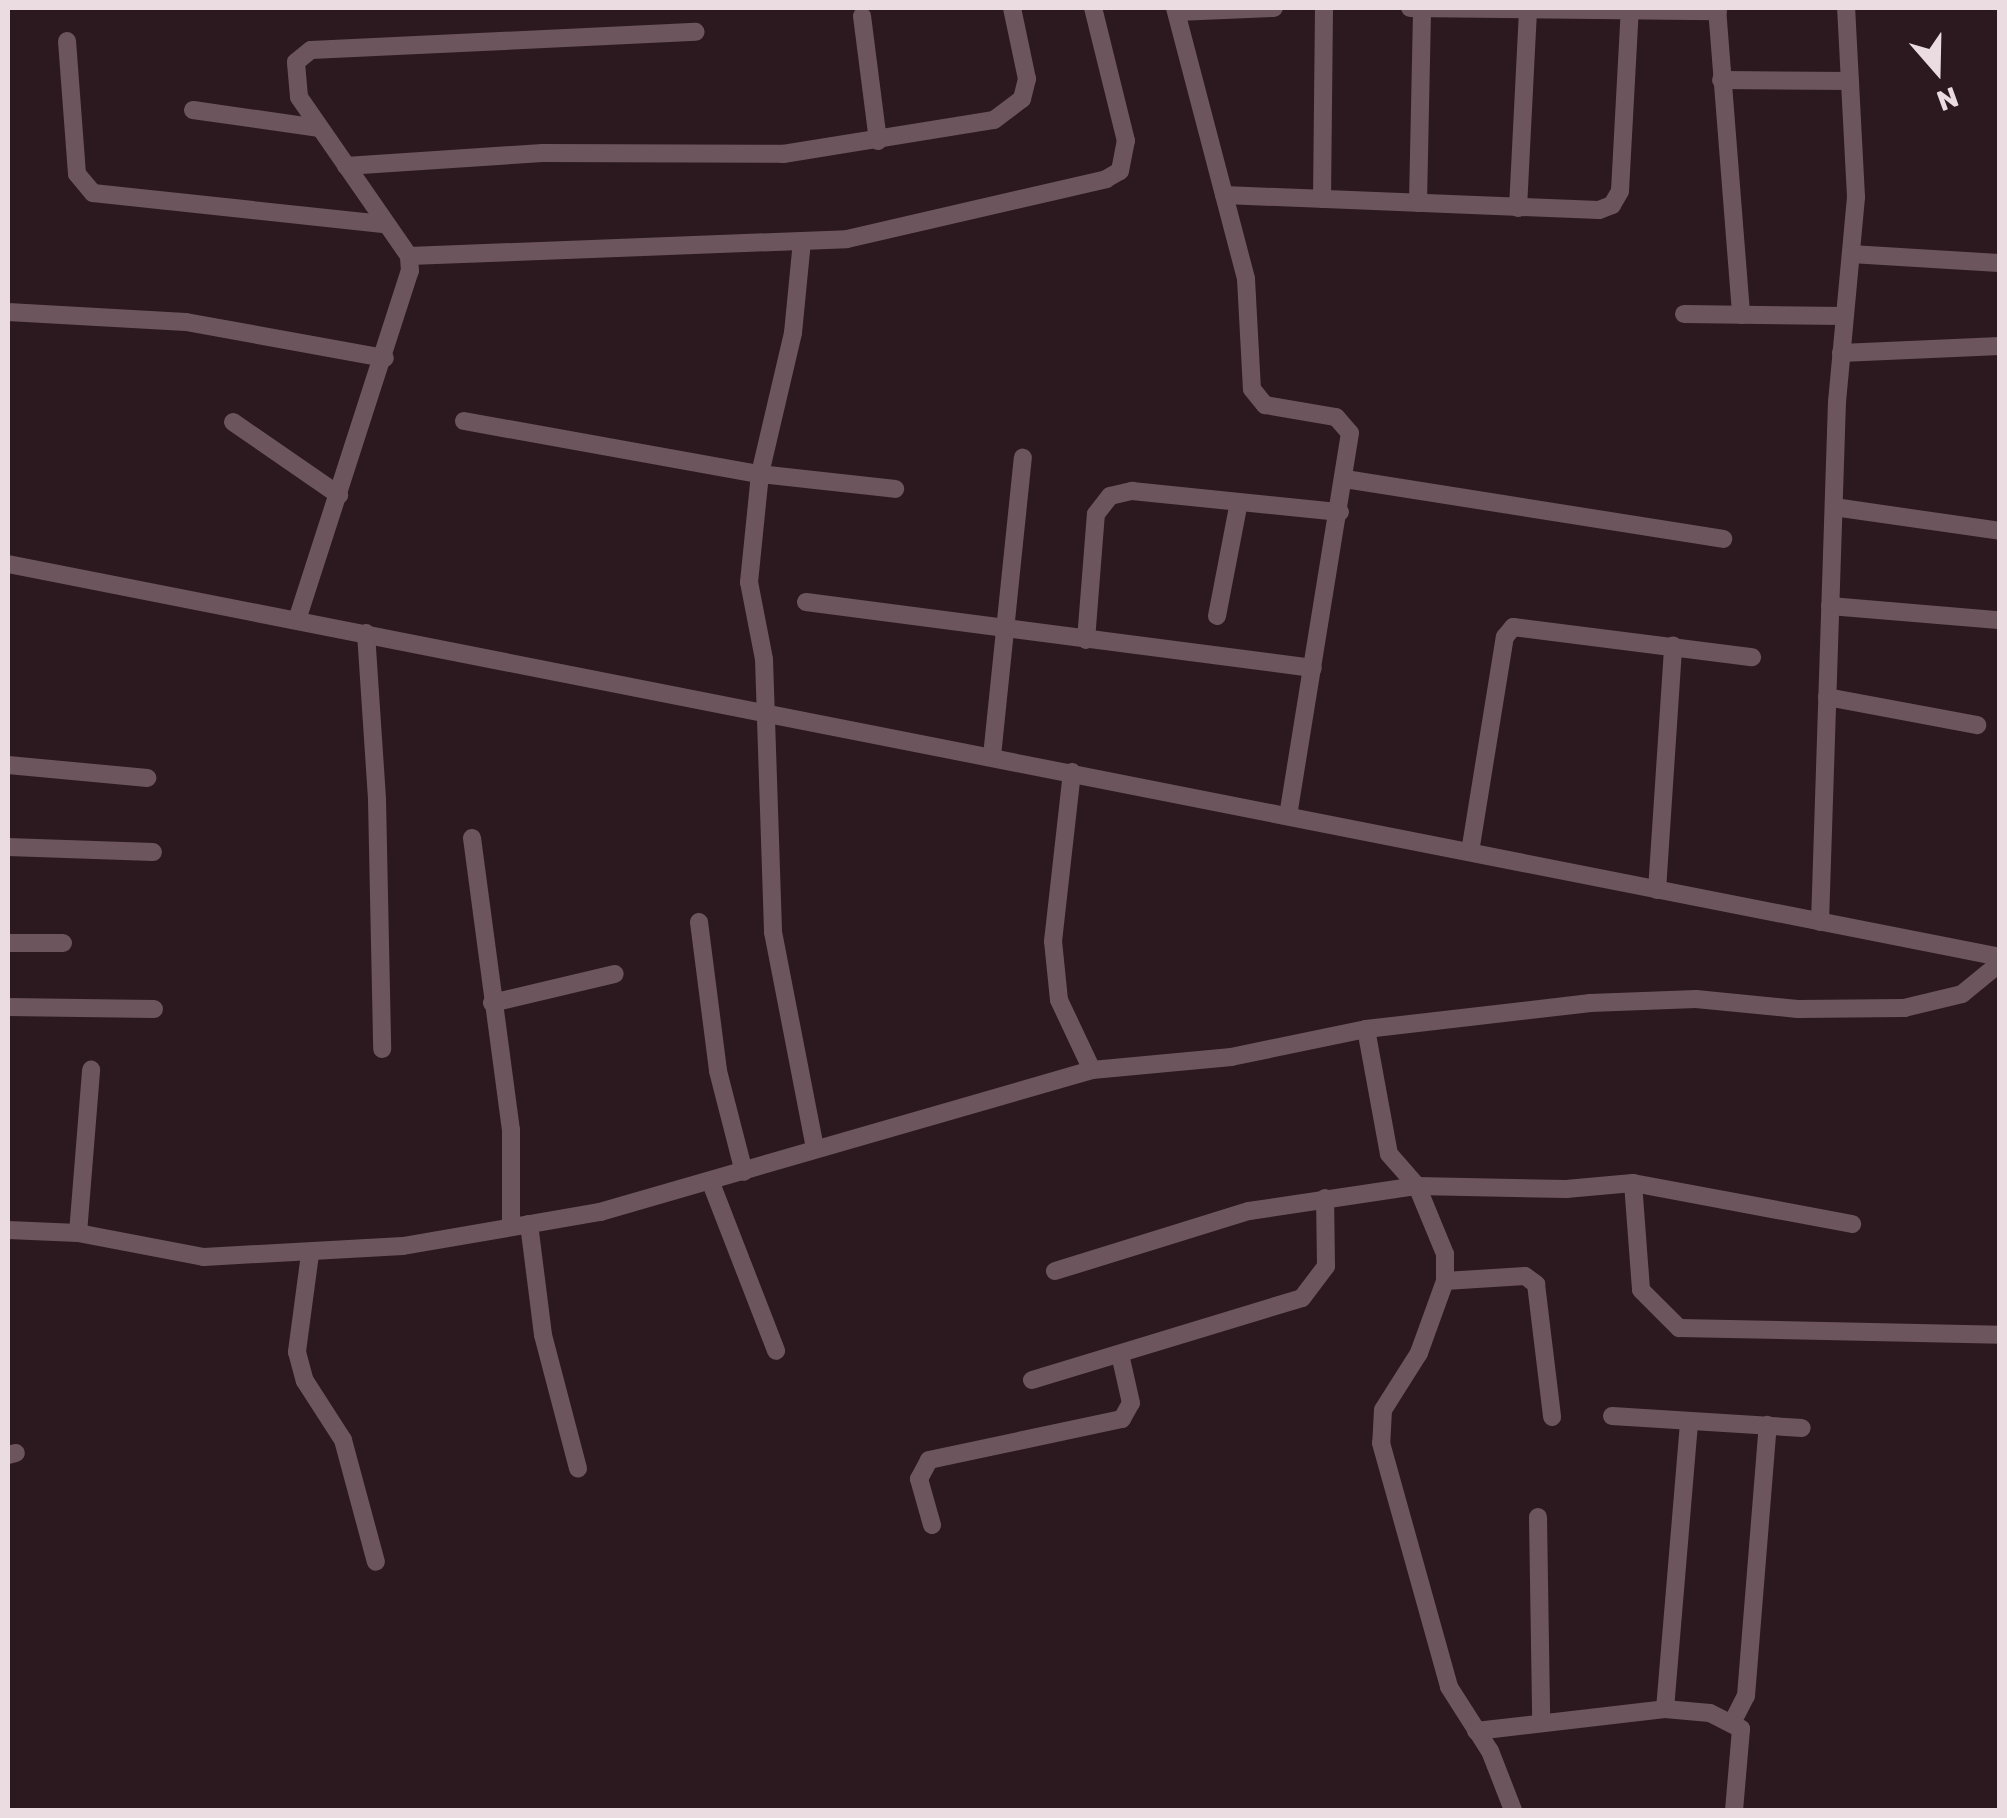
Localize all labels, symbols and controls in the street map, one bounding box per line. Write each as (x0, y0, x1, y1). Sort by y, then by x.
north arrow (1887, 20, 1987, 120)
text: N (1932, 80, 1963, 118)

